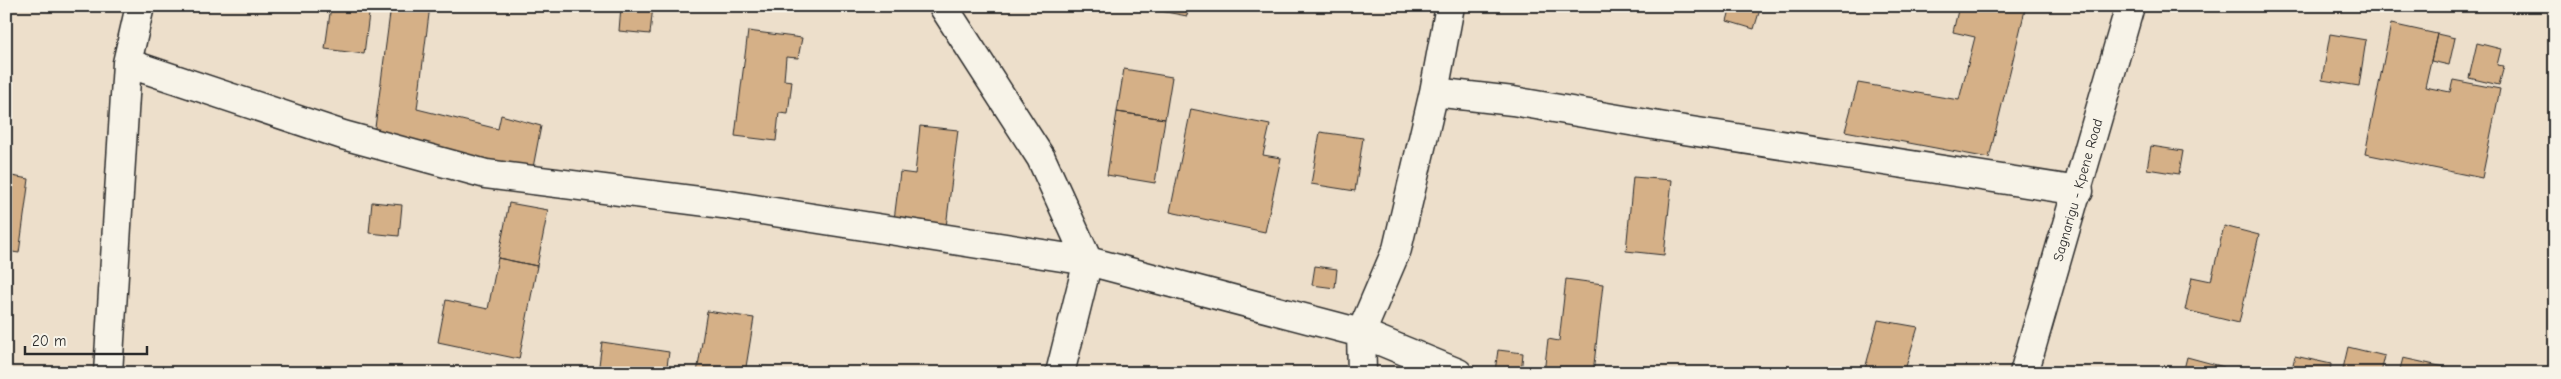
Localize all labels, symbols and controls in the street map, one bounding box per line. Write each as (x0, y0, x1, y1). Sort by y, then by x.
street label: Sagnarigu - Kpene Road (2049, 117, 2107, 263)
scale bar (25, 324, 148, 356)
text: 20 m (32, 332, 66, 350)

